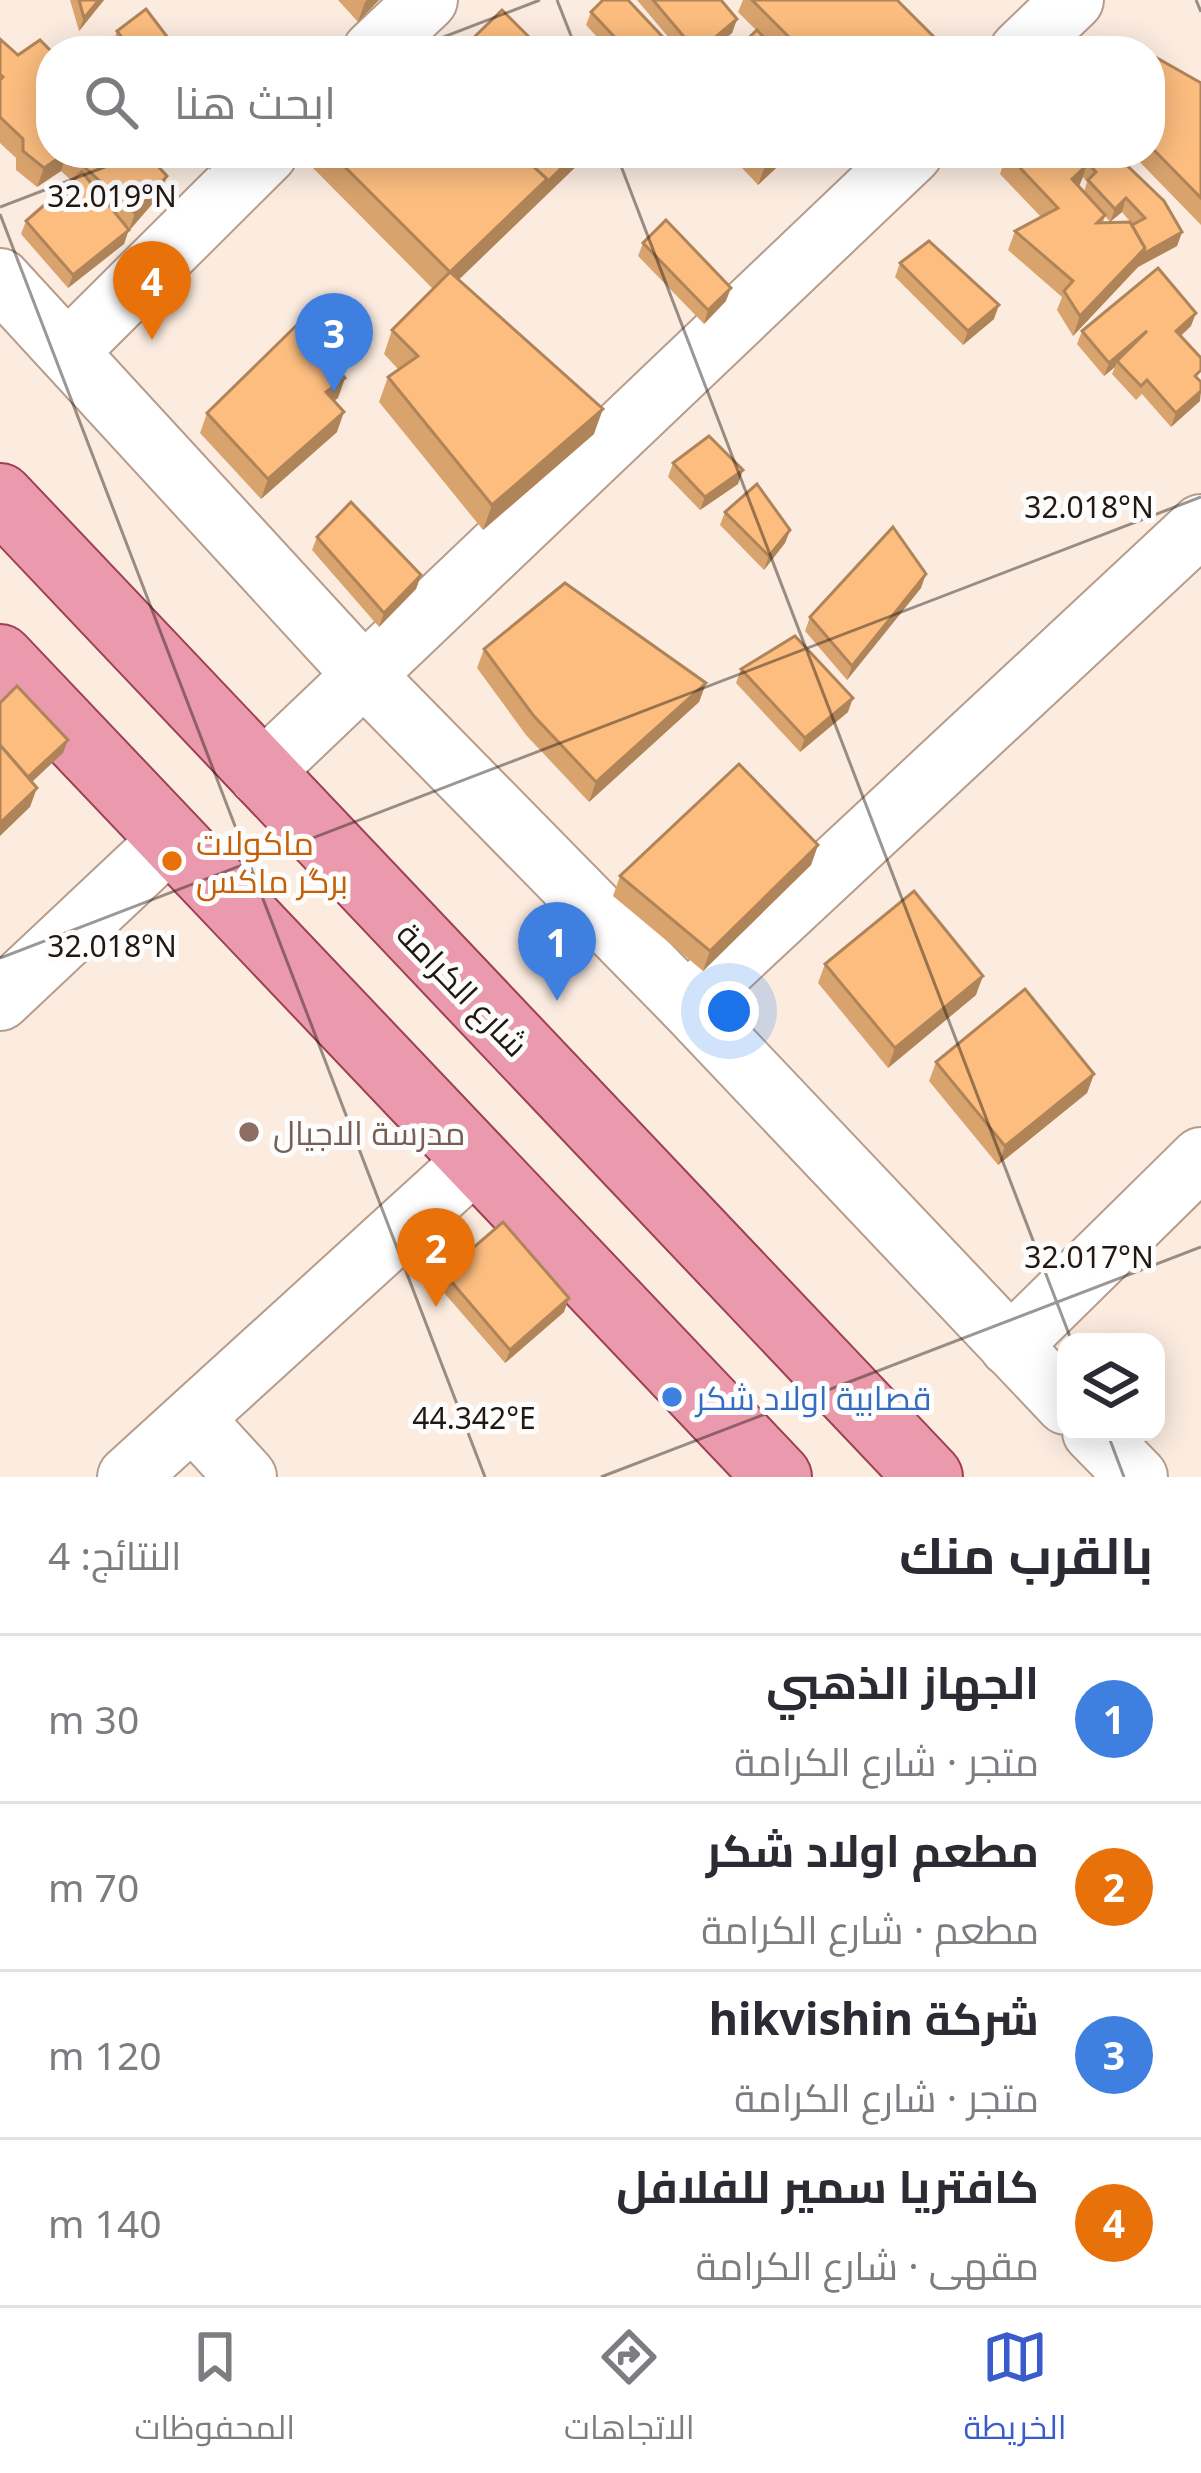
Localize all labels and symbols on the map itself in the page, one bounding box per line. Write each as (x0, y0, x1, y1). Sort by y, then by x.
text: 32.019°N (47, 175, 177, 216)
pin: 4 (113, 241, 191, 340)
pin: 3 (295, 293, 373, 392)
text: 32.018°N (1024, 486, 1154, 527)
place label: ماكولات برگر ماكس (196, 820, 348, 903)
marker: ماكولات برگر ماكس (159, 848, 185, 874)
pin: 1 (518, 902, 596, 1001)
street label: شارع الكرامة (387, 912, 539, 1067)
text: 32.018°N (47, 925, 177, 966)
your location (699, 981, 759, 1041)
place label: مدرسة الاجيال (273, 1110, 465, 1155)
marker: مدرسة الاجيال (236, 1119, 262, 1145)
pin: 2 (397, 1208, 475, 1307)
text: 32.017°N (1024, 1236, 1154, 1277)
place label: قصابية اولاد شكر (694, 1375, 932, 1420)
marker: قصابية اولاد شكر (659, 1384, 685, 1410)
text: 44.342°E (412, 1397, 536, 1438)

